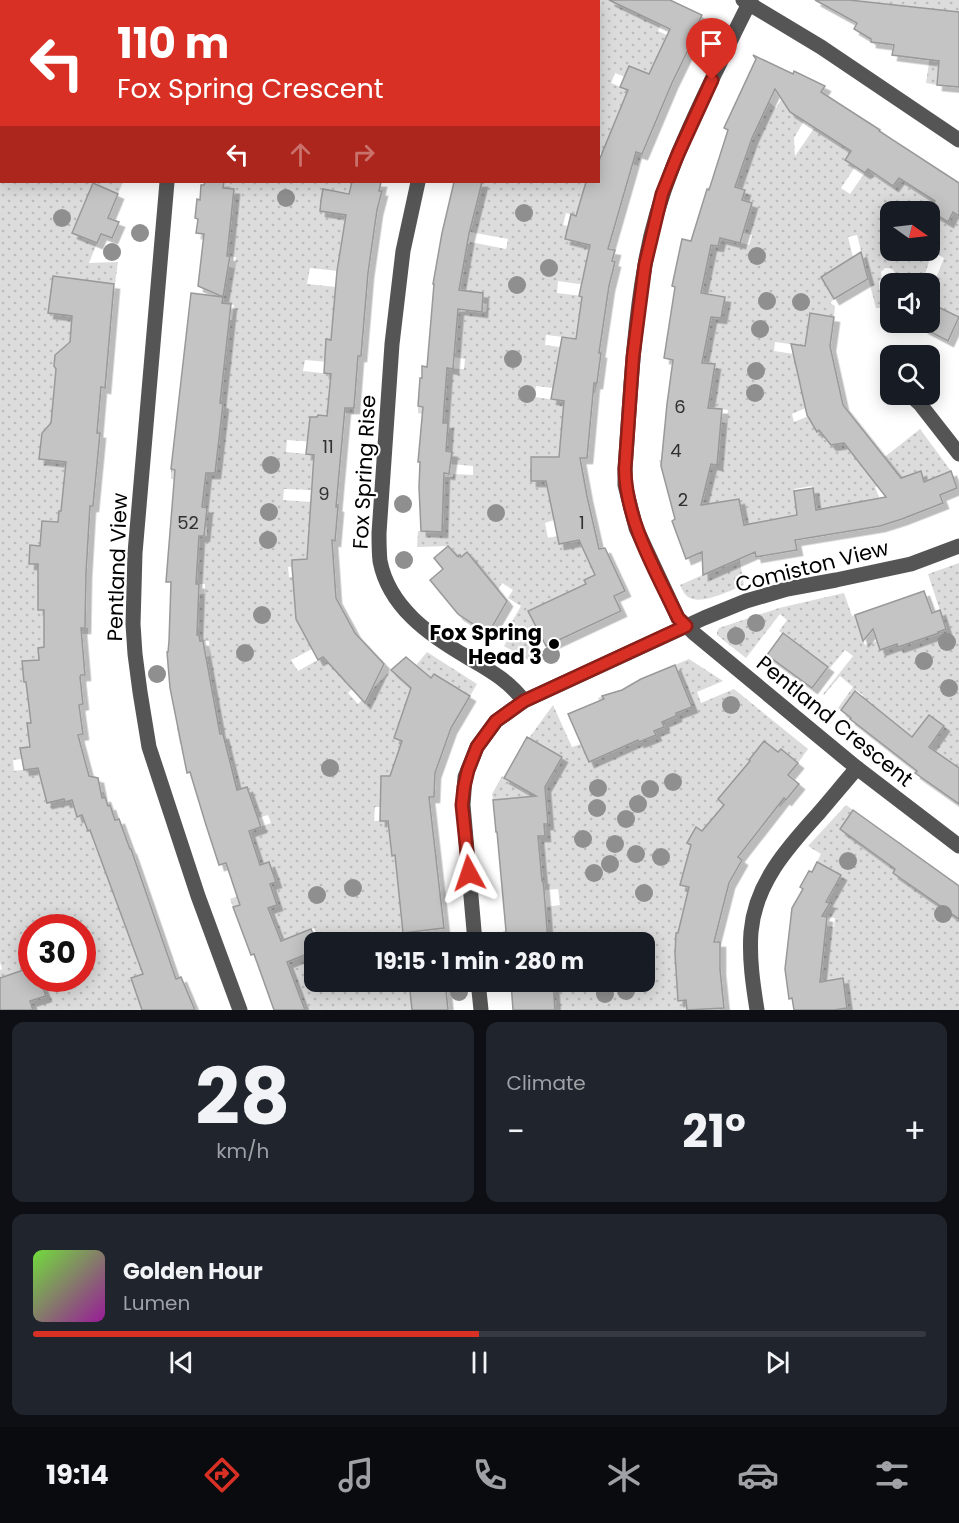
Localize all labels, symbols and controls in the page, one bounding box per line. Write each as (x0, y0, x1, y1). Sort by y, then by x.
text: 110 m (117, 14, 229, 73)
pin (686, 18, 737, 80)
icon: left (18, 24, 96, 102)
icon: arrive (695, 27, 728, 60)
text: Fox Spring Crescent (117, 70, 384, 107)
icon: left (221, 138, 254, 171)
icon: ahead (284, 138, 317, 171)
icon: right (347, 138, 380, 171)
north arrow (880, 201, 940, 261)
map controls (880, 201, 940, 405)
button: sound (880, 273, 940, 333)
button: search (880, 345, 940, 405)
street label: Fox Spring Rise (345, 394, 383, 550)
house number: 6 (674, 394, 686, 419)
house number: 11 (322, 434, 334, 459)
house number: 4 (670, 438, 682, 463)
house number: 9 (318, 481, 330, 506)
house number: 2 (678, 487, 688, 512)
street label: Pentland View (100, 492, 134, 642)
house number: 52 (177, 510, 199, 535)
house number: 1 (579, 510, 585, 535)
street label: Comiston View (732, 533, 892, 599)
place label: Fox Spring Head 3 (430, 618, 542, 671)
marker: Fox Spring Head 3 (547, 637, 561, 651)
street label: Pentland Crescent (751, 649, 919, 793)
position arrow (437, 841, 501, 905)
speed limit sign: 30 (18, 914, 96, 992)
text: 19:15 · 1 min · 280 m (375, 946, 584, 977)
text: 28 (195, 1042, 290, 1151)
text: Climate (507, 1069, 586, 1097)
text: 21° (682, 1100, 746, 1163)
text: − (507, 1108, 525, 1155)
text: + (903, 1108, 926, 1155)
text: km/h (216, 1137, 269, 1165)
text: Golden Hour (123, 1256, 263, 1287)
text: Lumen (123, 1289, 190, 1317)
icon: previous (165, 1346, 198, 1379)
icon: pause (463, 1346, 496, 1379)
icon: next (761, 1346, 794, 1379)
icon: directions (201, 1454, 243, 1496)
icon: music (335, 1454, 377, 1496)
icon: phone (469, 1454, 511, 1496)
icon: climate (603, 1454, 645, 1496)
icon: car (737, 1454, 779, 1496)
icon: filters (871, 1454, 913, 1496)
text: 19:14 (46, 1456, 109, 1493)

